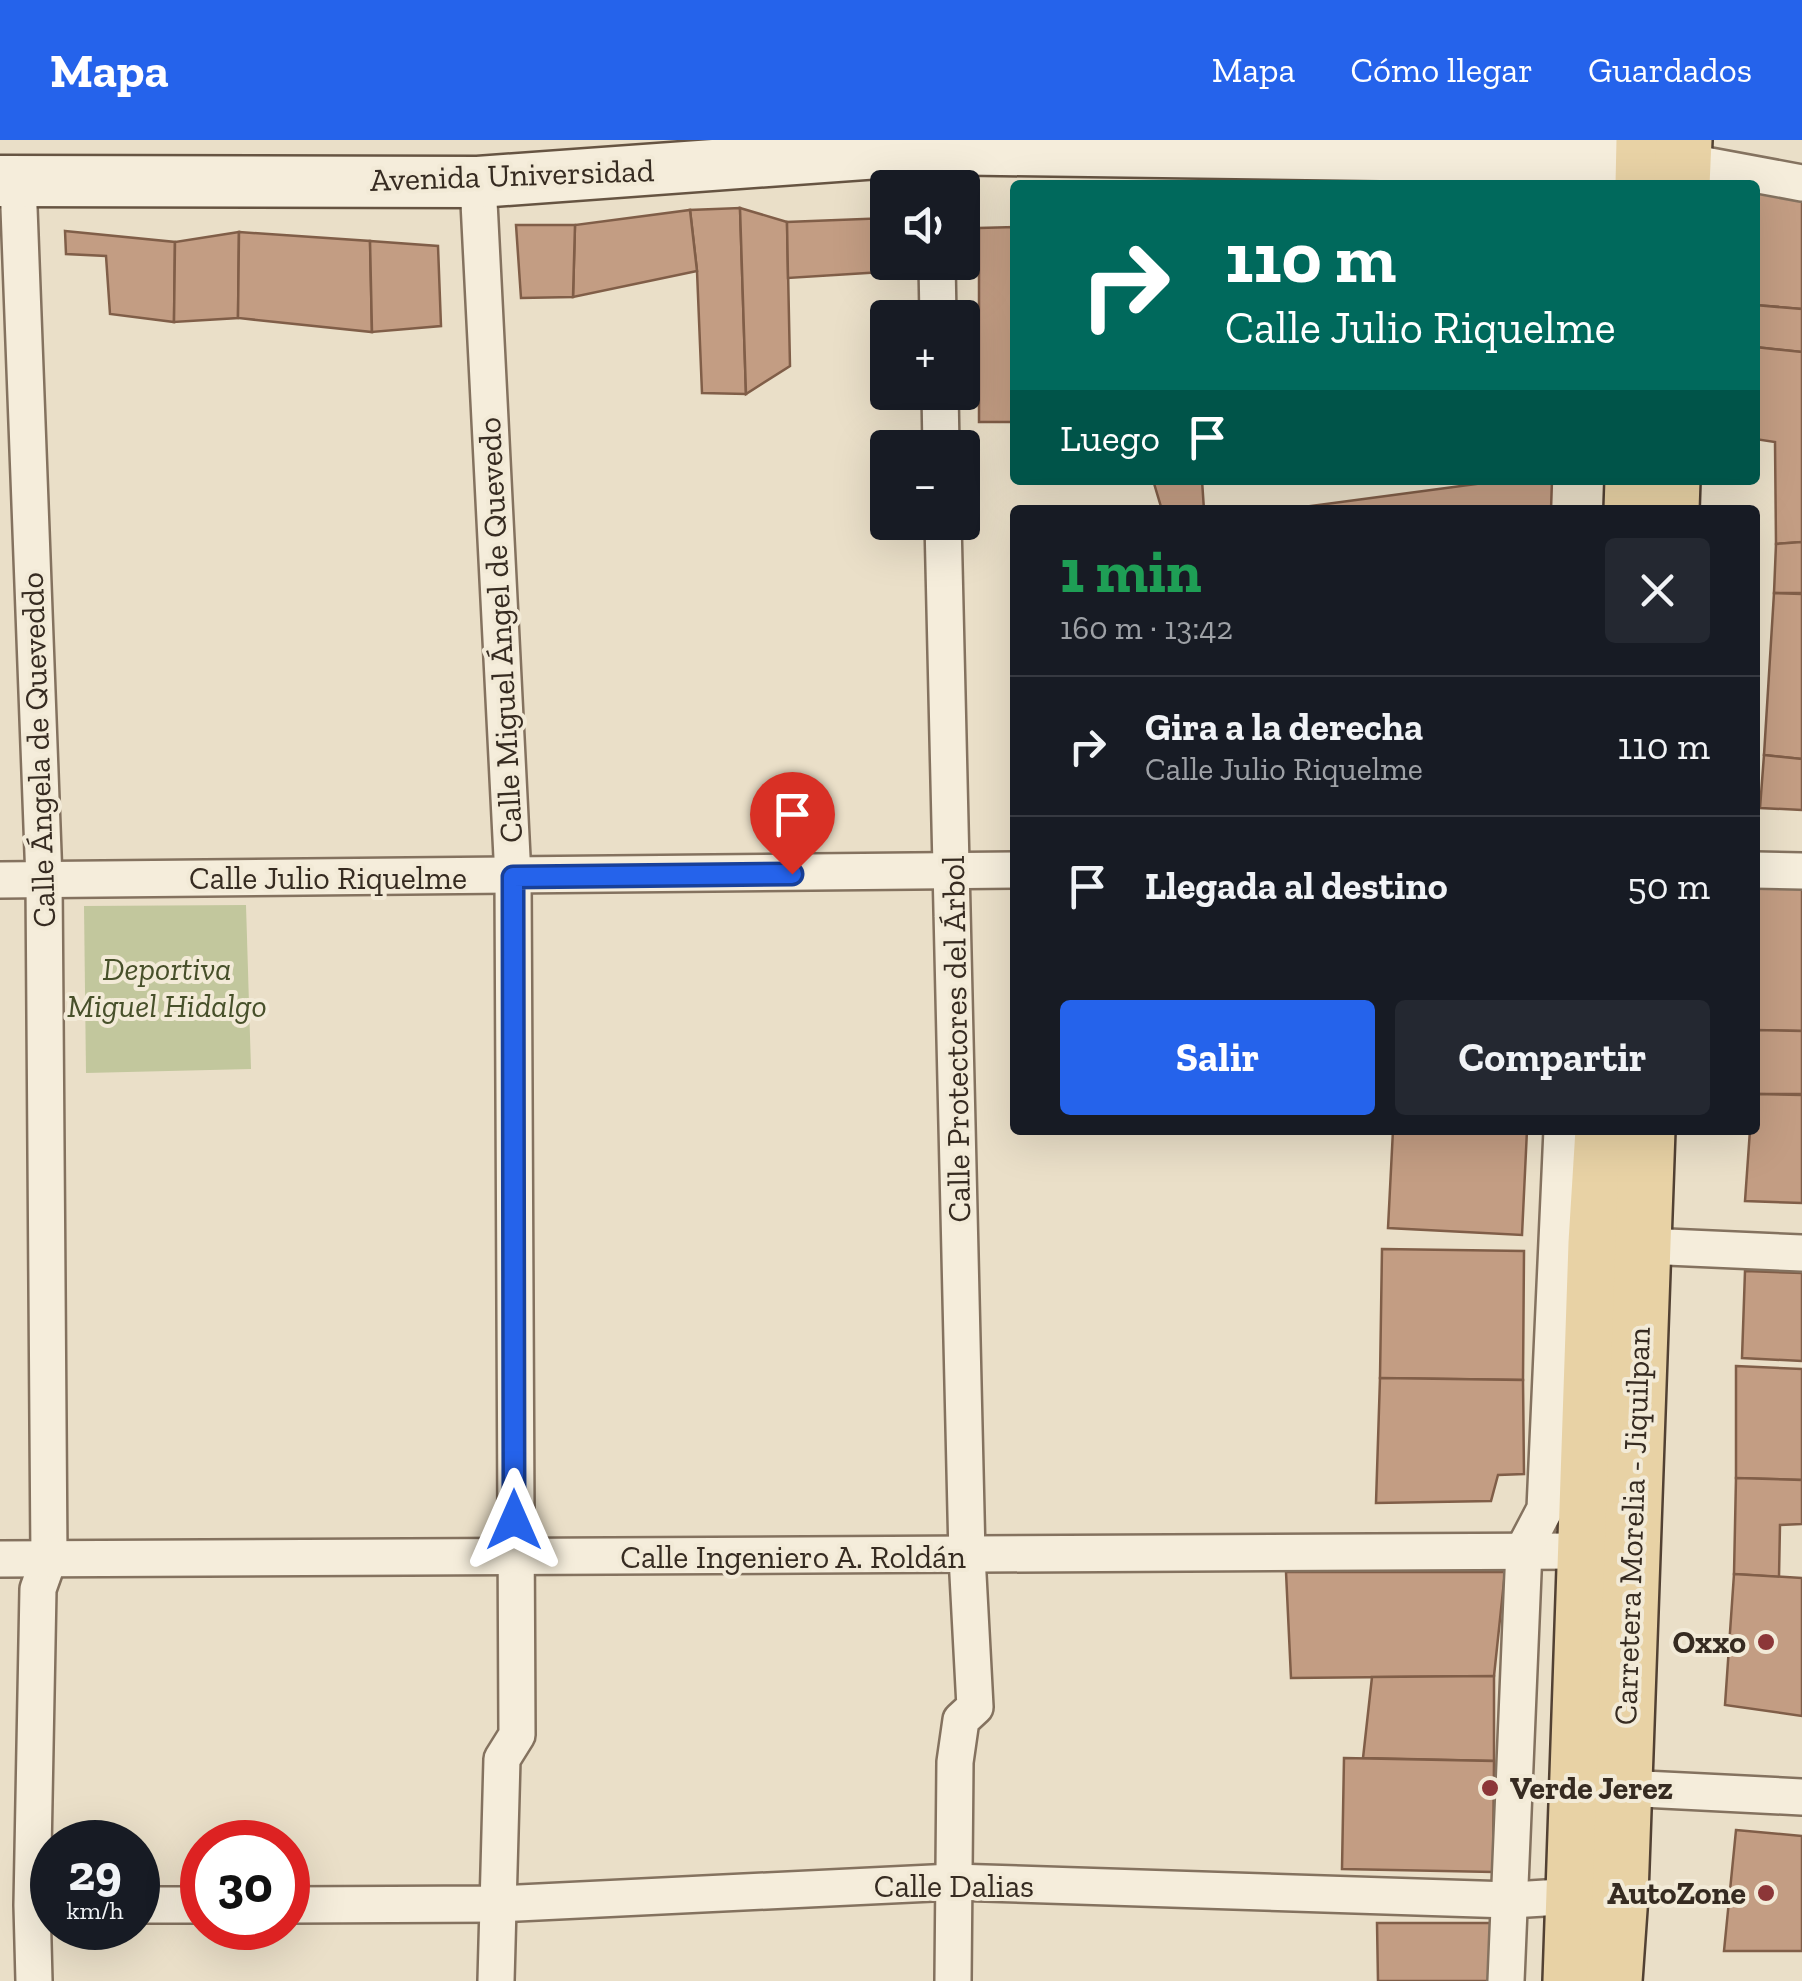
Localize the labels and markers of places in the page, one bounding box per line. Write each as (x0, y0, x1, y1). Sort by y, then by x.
pin (750, 772, 835, 875)
place label: Oxxo (1672, 1623, 1746, 1661)
marker: Oxxo (1755, 1631, 1777, 1653)
place label: Verde Jerez (1510, 1769, 1673, 1807)
marker: Verde Jerez (1479, 1777, 1501, 1799)
place label: AutoZone (1607, 1874, 1746, 1912)
marker: AutoZone (1755, 1882, 1777, 1904)

